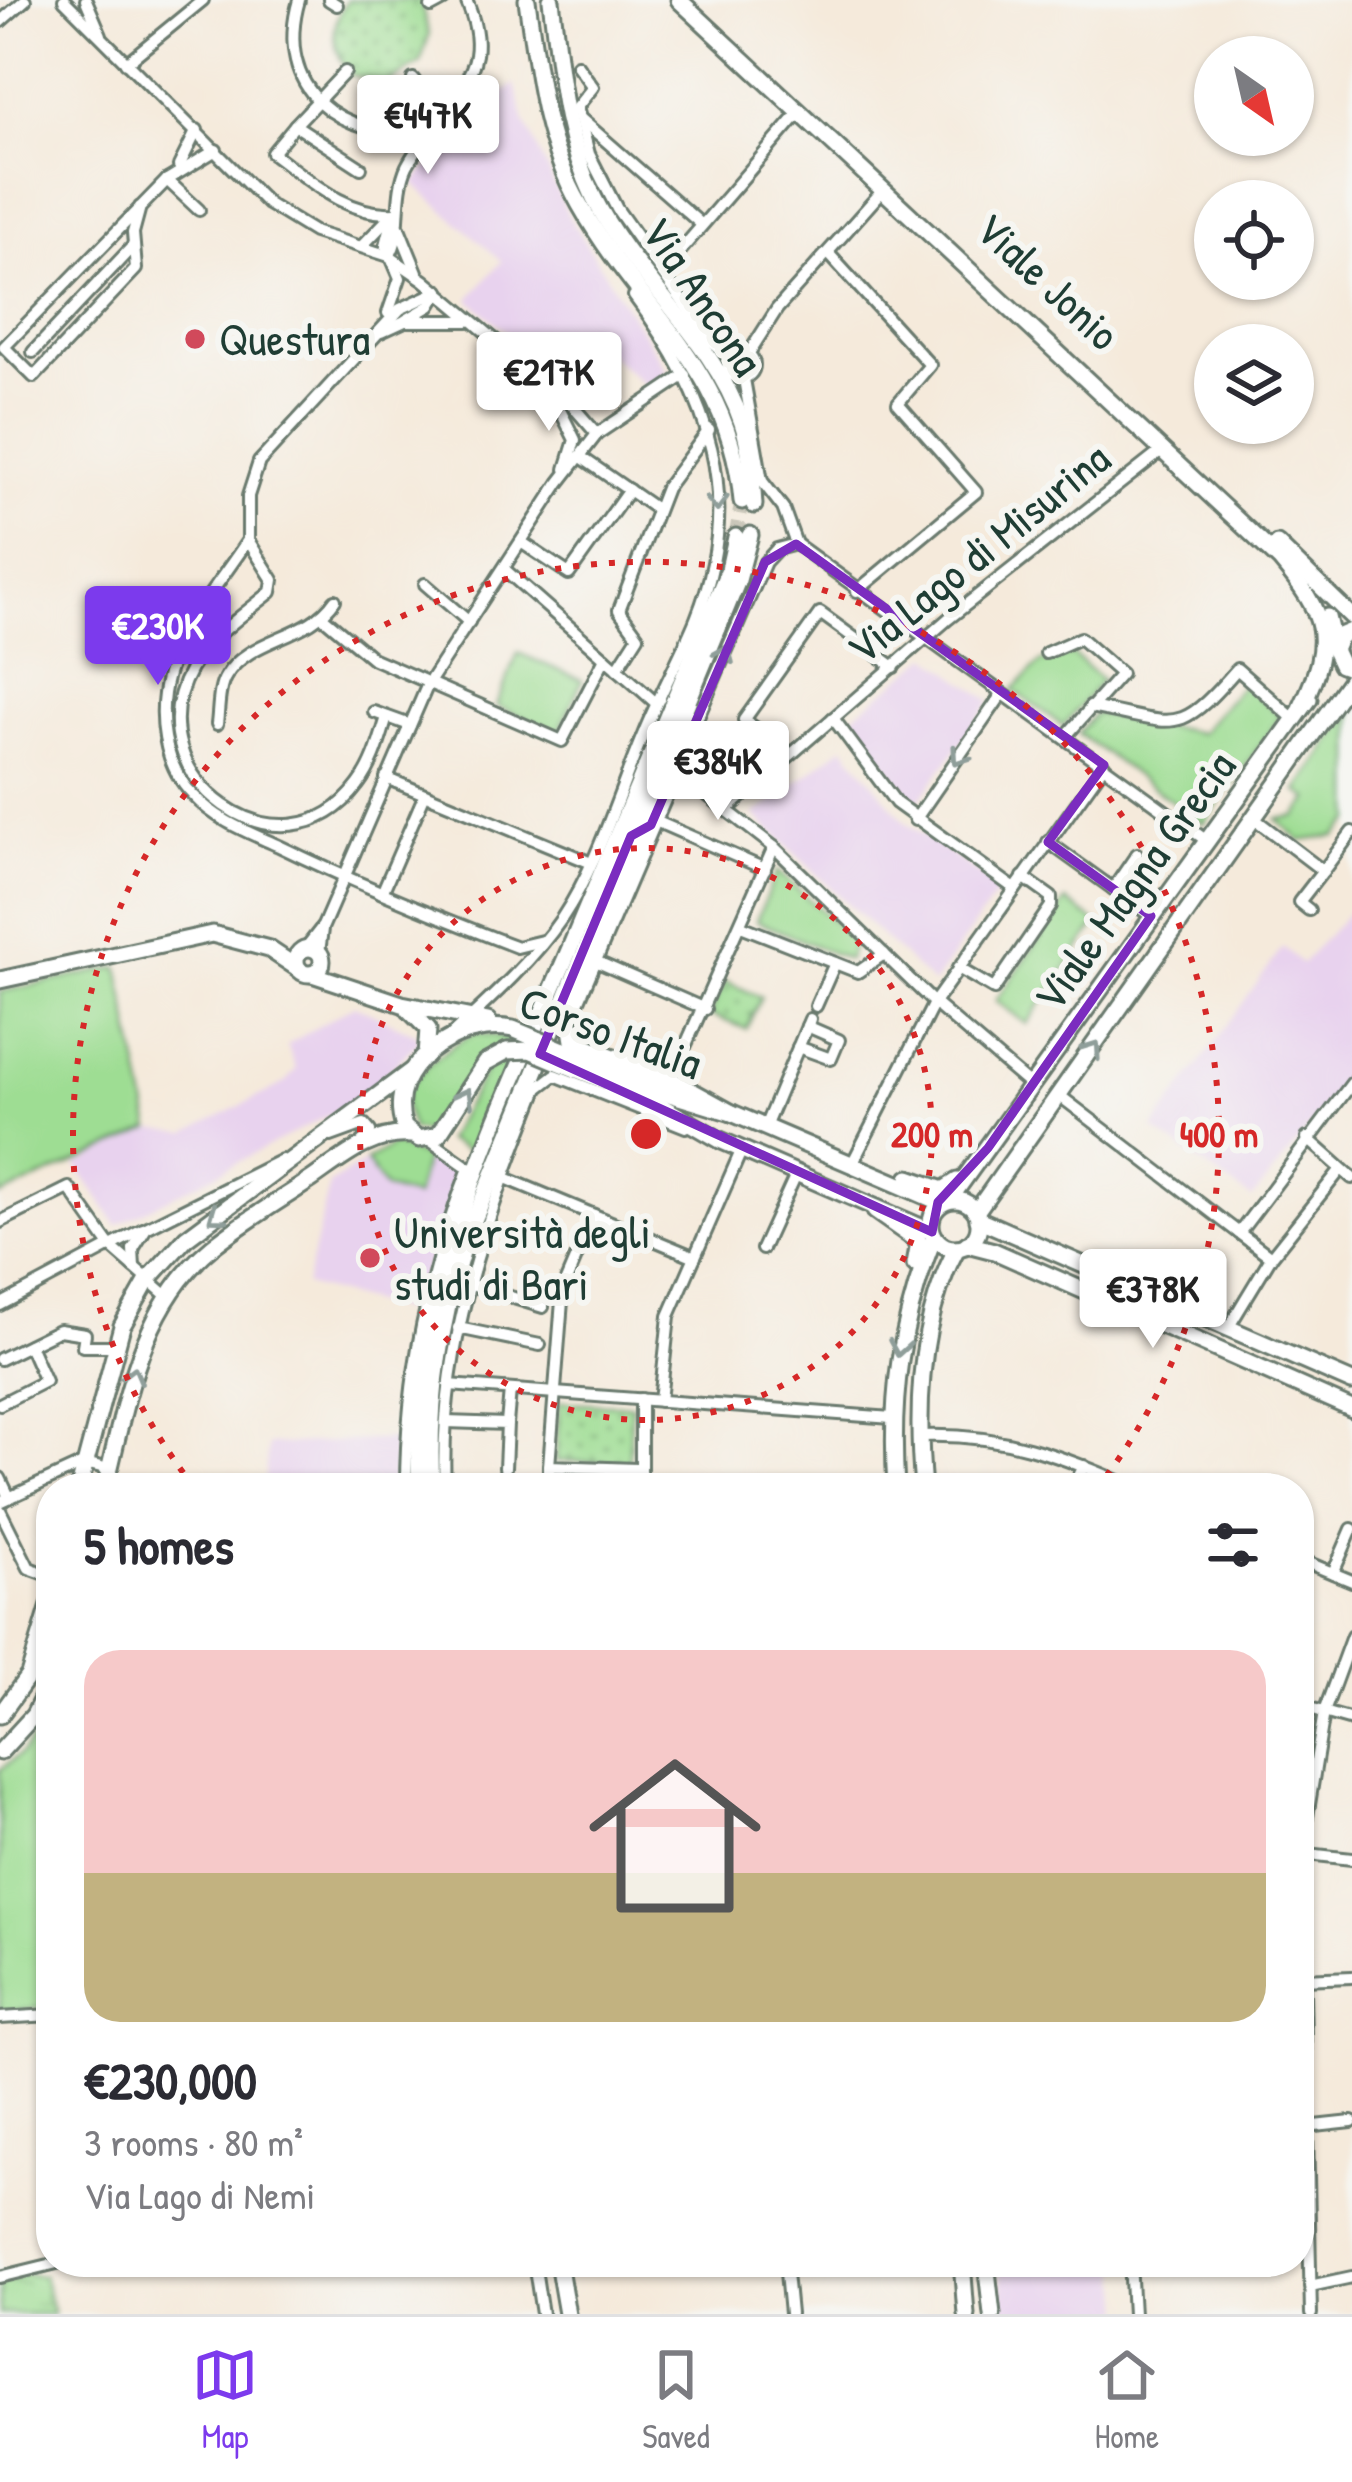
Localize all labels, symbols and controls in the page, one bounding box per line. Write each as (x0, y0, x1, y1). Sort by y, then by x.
north arrow (1194, 36, 1314, 156)
map controls (1194, 36, 1314, 444)
pin: €447K (344, 75, 512, 177)
text: €447K (384, 87, 472, 140)
button: locate (1194, 180, 1314, 300)
street label: Viale Jonio (963, 198, 1134, 363)
street label: Via Ancona (628, 204, 779, 387)
place label: Questura (219, 308, 370, 369)
button: layers (1194, 324, 1314, 444)
marker: Questura (182, 326, 208, 352)
pin: €217K (465, 332, 633, 434)
text: €217K (504, 344, 594, 397)
street label: Via Lago di Misurina (833, 428, 1122, 678)
one-way arrow (704, 494, 730, 513)
pin: €230K (74, 586, 242, 688)
text: €230K (112, 598, 204, 651)
one-way arrow (711, 644, 735, 666)
pin: €384K (634, 721, 802, 823)
text: €384K (674, 733, 762, 786)
street label: Viale Magna Grecia (1018, 738, 1249, 1023)
one-way arrow (951, 744, 973, 766)
street label: Corso Italia (512, 970, 711, 1093)
one-way arrow (1079, 1040, 1101, 1062)
one-way arrow (451, 1087, 474, 1108)
text: 200 m (891, 1109, 973, 1158)
text: 400 m (1180, 1109, 1258, 1158)
centre of rings (625, 1113, 667, 1155)
one-way arrow (208, 1201, 229, 1223)
place label: Università degli studi di Bari (394, 1201, 651, 1314)
marker: Università degli studi di Bari (357, 1245, 383, 1271)
pin: €378K (1069, 1249, 1237, 1351)
text: €378K (1107, 1261, 1199, 1314)
one-way arrow (888, 1338, 913, 1358)
one-way arrow (119, 1365, 144, 1385)
text: 5 homes (84, 1511, 234, 1580)
icon: filters (1200, 1512, 1266, 1578)
icon: home (567, 1728, 783, 1944)
text: €230,000 (84, 2046, 257, 2115)
text: 3 rooms · 80 m² (84, 2115, 303, 2168)
text: Via Lago di Nemi (84, 2168, 315, 2221)
tab: Map (192, 2342, 258, 2458)
tab: Saved (642, 2342, 710, 2458)
tab: Home (1094, 2342, 1160, 2458)

